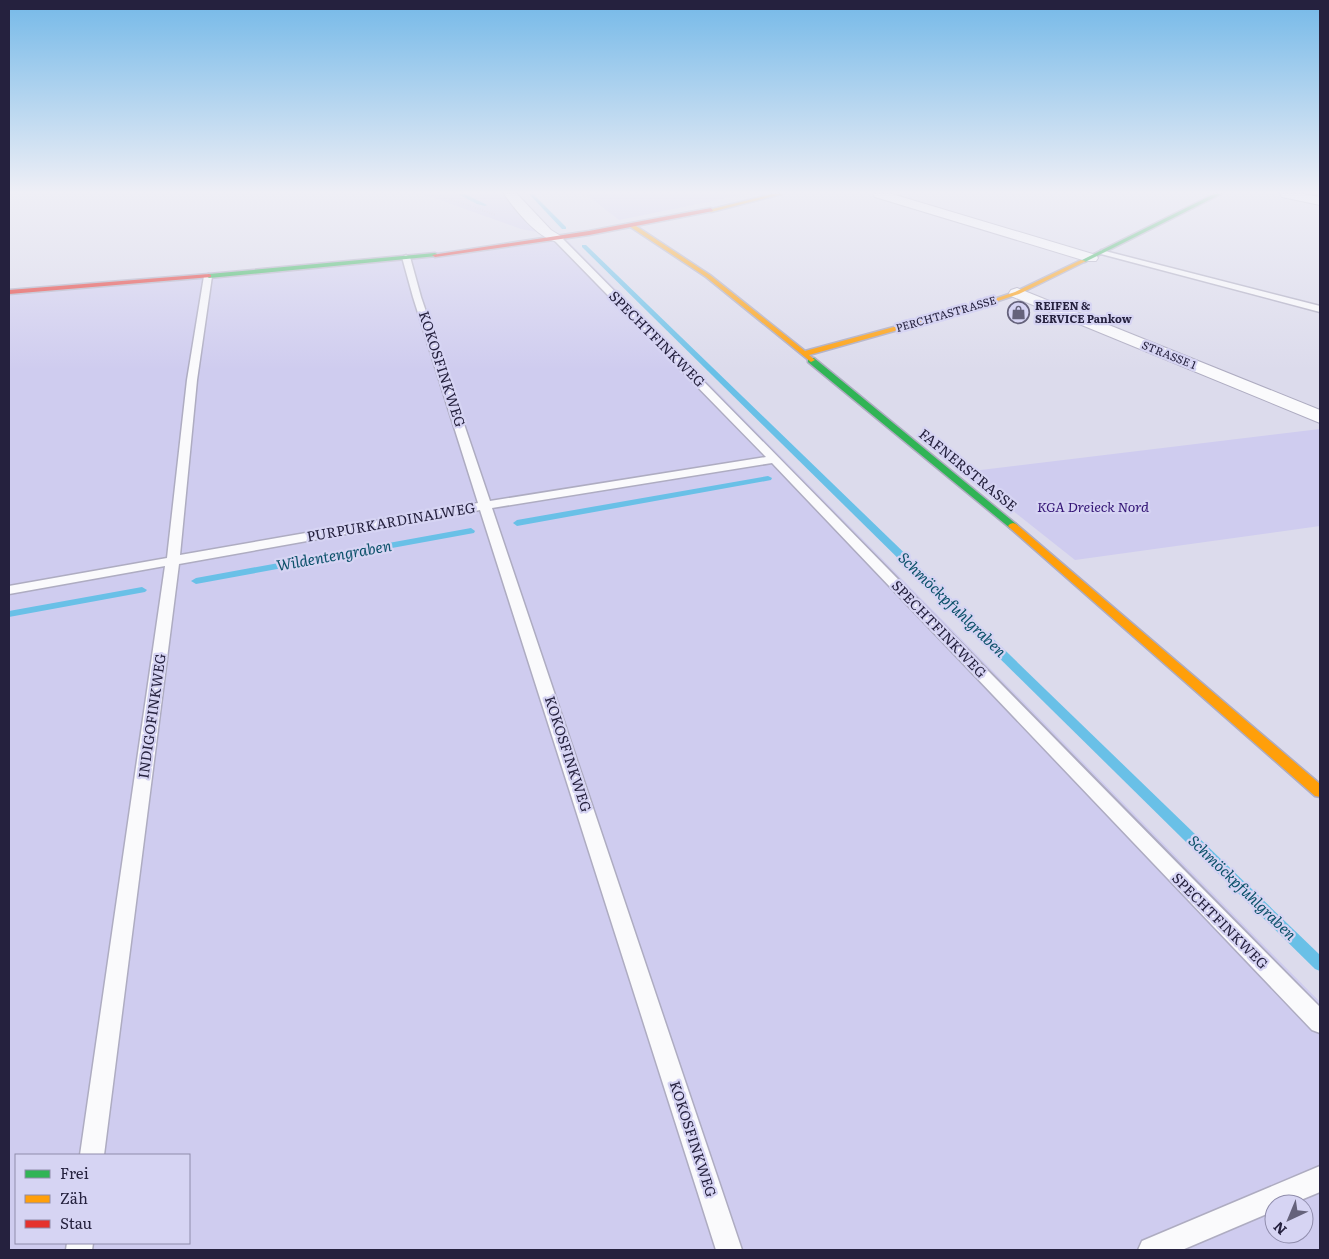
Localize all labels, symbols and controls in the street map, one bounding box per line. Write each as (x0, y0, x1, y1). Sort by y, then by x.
street label: SPECHTFINKWEG (605, 286, 711, 391)
street label: PERCHTASTRASSE (894, 291, 998, 335)
place label: REIFEN & SERVICE Pankow (1035, 297, 1132, 326)
shop icon: REIFEN & SERVICE Pankow (1007, 300, 1031, 324)
street label: KOKOSFINKWEG (415, 308, 471, 430)
street label: STRASSE 1 (1140, 336, 1199, 372)
street label: FAFNERSTRASSE (915, 423, 1022, 515)
street label: PURPURKARDINALWEG (305, 496, 477, 546)
park label: KGA Dreieck Nord (1037, 496, 1149, 516)
water label: Wildentengraben (274, 533, 393, 576)
water label: Schmöckpfuhlgraben (894, 546, 1012, 662)
street label: SPECHTFINKWEG (888, 575, 992, 682)
street label: INDIGOFINKWEG (132, 652, 170, 780)
street label: KOKOSFINKWEG (541, 693, 597, 815)
water label: Schmöckpfuhlgraben (1184, 829, 1302, 945)
street label: SPECHTFINKWEG (1168, 868, 1274, 973)
street label: KOKOSFINKWEG (666, 1078, 722, 1200)
legend (15, 1154, 190, 1244)
text: Frei (60, 1161, 89, 1184)
text: Zäh (60, 1186, 88, 1209)
north arrow (1264, 1194, 1314, 1244)
text: Stau (60, 1211, 92, 1234)
text: N (1268, 1218, 1290, 1240)

